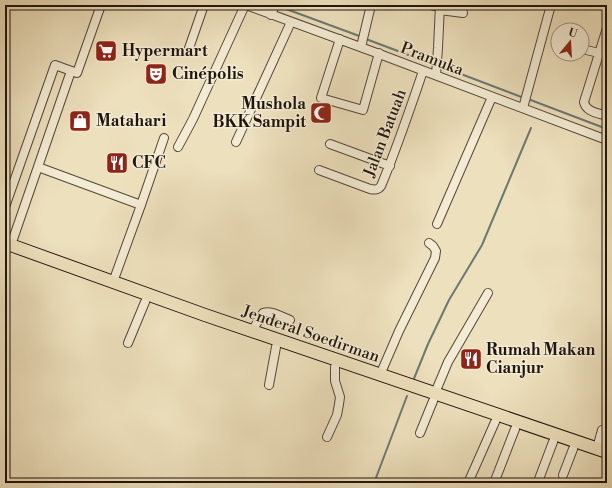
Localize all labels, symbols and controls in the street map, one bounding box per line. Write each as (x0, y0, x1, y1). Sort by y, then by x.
north arrow (550, 22, 590, 62)
text: U (567, 25, 579, 42)
supermarket icon: Hypermart (93, 38, 119, 64)
street label: Pramuka (398, 38, 467, 80)
place label: Hypermart (122, 41, 208, 61)
theatre icon: Cinépolis (143, 61, 169, 87)
place label: Cinépolis (172, 64, 244, 84)
street label: Jalan Batuah (359, 86, 411, 181)
place label: Mushola BKK Sampit (212, 94, 306, 132)
mosque icon: Mushola BKK Sampit (308, 100, 334, 126)
shop icon: Matahari (67, 108, 93, 134)
place label: Matahari (96, 111, 166, 131)
restaurant icon: CFC (104, 150, 130, 176)
place label: CFC (132, 153, 166, 173)
street label: Jenderal Soedirman (239, 301, 383, 367)
place label: Rumah Makan Cianjur (486, 340, 596, 378)
restaurant icon: Rumah Makan Cianjur (458, 346, 484, 372)

